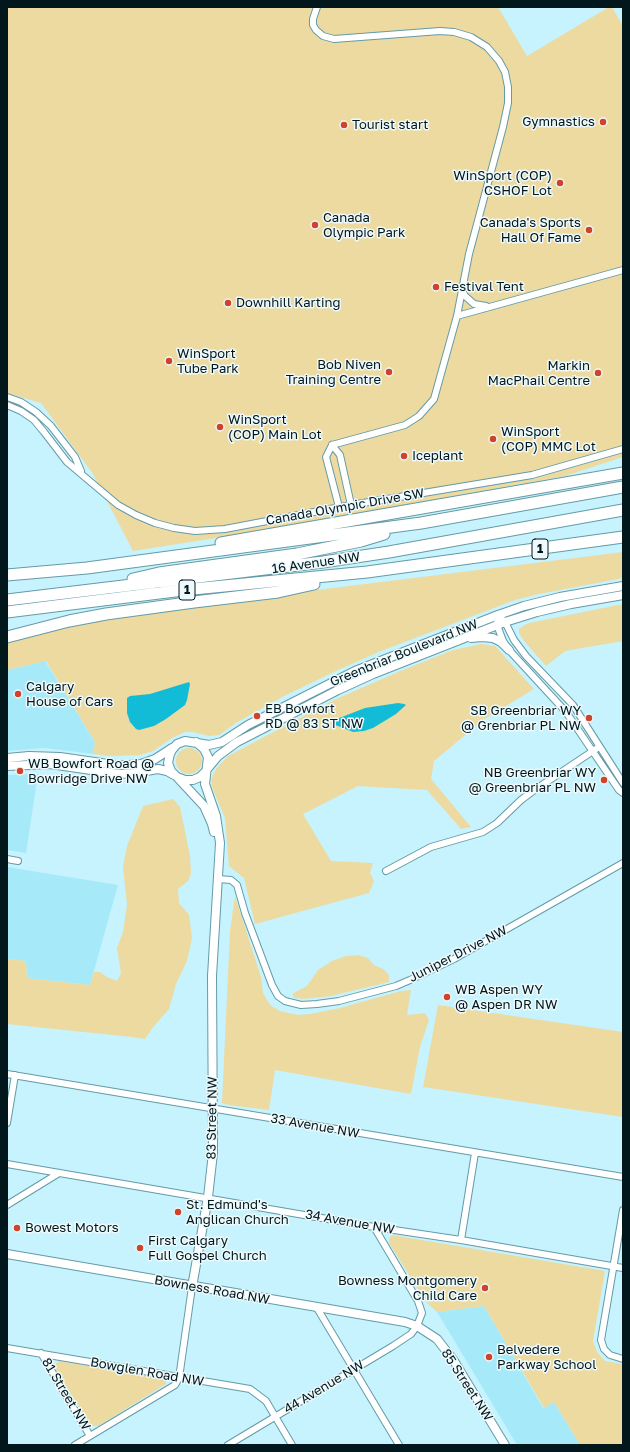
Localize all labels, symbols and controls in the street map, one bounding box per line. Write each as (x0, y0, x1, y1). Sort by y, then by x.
place label: Gymnastics (522, 114, 595, 130)
place label: Tourist start (352, 117, 428, 133)
marker: Gymnastics (598, 117, 608, 127)
marker: Tourist start (339, 120, 349, 130)
place label: WinSport (COP) CSHOF Lot (453, 168, 552, 199)
marker: WinSport (COP) CSHOF Lot (555, 178, 565, 188)
place label: Canada Olympic Park (323, 210, 405, 241)
place label: Canada's Sports Hall Of Fame (480, 215, 581, 246)
marker: Canada Olympic Park (310, 220, 320, 230)
marker: Canada's Sports Hall Of Fame (584, 225, 594, 235)
place label: Festival Tent (444, 279, 524, 295)
marker: Festival Tent (431, 282, 441, 292)
place label: Downhill Karting (236, 295, 341, 311)
marker: Downhill Karting (223, 298, 233, 308)
place label: WinSport Tube Park (177, 346, 239, 377)
marker: WinSport Tube Park (164, 356, 174, 366)
place label: Bob Niven Training Centre (286, 357, 381, 388)
place label: Markin MacPhail Centre (488, 358, 590, 389)
marker: Bob Niven Training Centre (384, 367, 394, 377)
marker: Markin MacPhail Centre (593, 368, 603, 378)
place label: WinSport (COP) Main Lot (228, 412, 322, 443)
marker: WinSport (COP) Main Lot (215, 422, 225, 432)
place label: WinSport (COP) MMC Lot (501, 424, 596, 455)
marker: WinSport (COP) MMC Lot (488, 434, 498, 444)
place label: Iceplant (412, 448, 463, 464)
marker: Iceplant (399, 451, 409, 461)
street label: Canada Olympic Drive SW (265, 485, 425, 529)
road number: 1 (532, 539, 548, 559)
street label: 16 Avenue NW (271, 549, 361, 577)
road number: 1 (179, 580, 195, 600)
street label: Greenbriar Boulevard NW (328, 616, 480, 690)
place label: Calgary House of Cars (26, 679, 113, 710)
marker: Calgary House of Cars (13, 689, 23, 699)
place label: EB Bowfort RD @ 83 ST NW (265, 701, 363, 732)
place label: SB Greenbriar WY @ Grenbriar PL NW (461, 703, 581, 734)
marker: EB Bowfort RD @ 83 ST NW (252, 711, 262, 721)
marker: SB Greenbriar WY @ Grenbriar PL NW (584, 713, 594, 723)
place label: WB Bowfort Road @ Bowridge Drive NW (28, 756, 154, 787)
place label: NB Greenbriar WY @ Greenbriar PL NW (469, 765, 596, 796)
marker: WB Bowfort Road @ Bowridge Drive NW (15, 766, 25, 776)
marker: NB Greenbriar WY @ Greenbriar PL NW (599, 775, 609, 785)
street label: Juniper Drive NW (406, 922, 510, 986)
place label: WB Aspen WY @ Aspen DR NW (455, 982, 557, 1013)
marker: WB Aspen WY @ Aspen DR NW (442, 992, 452, 1002)
street label: 83 Street NW (203, 1076, 221, 1160)
street label: 33 Avenue NW (269, 1111, 361, 1141)
place label: St. Edmund's Anglican Church (186, 1197, 289, 1228)
street label: 34 Avenue NW (304, 1206, 396, 1238)
marker: St. Edmund's Anglican Church (173, 1207, 183, 1217)
place label: Bowest Motors (25, 1220, 119, 1236)
marker: Bowest Motors (12, 1223, 22, 1233)
place label: First Calgary Full Gospel Church (148, 1233, 267, 1264)
marker: First Calgary Full Gospel Church (135, 1243, 145, 1253)
street label: Bowness Road NW (153, 1272, 271, 1308)
place label: Bowness Montgomery Child Care (338, 1273, 477, 1304)
marker: Bowness Montgomery Child Care (480, 1283, 490, 1293)
place label: Belvedere Parkway School (497, 1342, 596, 1373)
street label: 85 Street NW (438, 1346, 496, 1424)
marker: Belvedere Parkway School (484, 1352, 494, 1362)
street label: Bowglen Road NW (89, 1354, 205, 1390)
street label: 81 Street NW (38, 1355, 94, 1433)
street label: 44 Avenue NW (281, 1357, 367, 1417)

